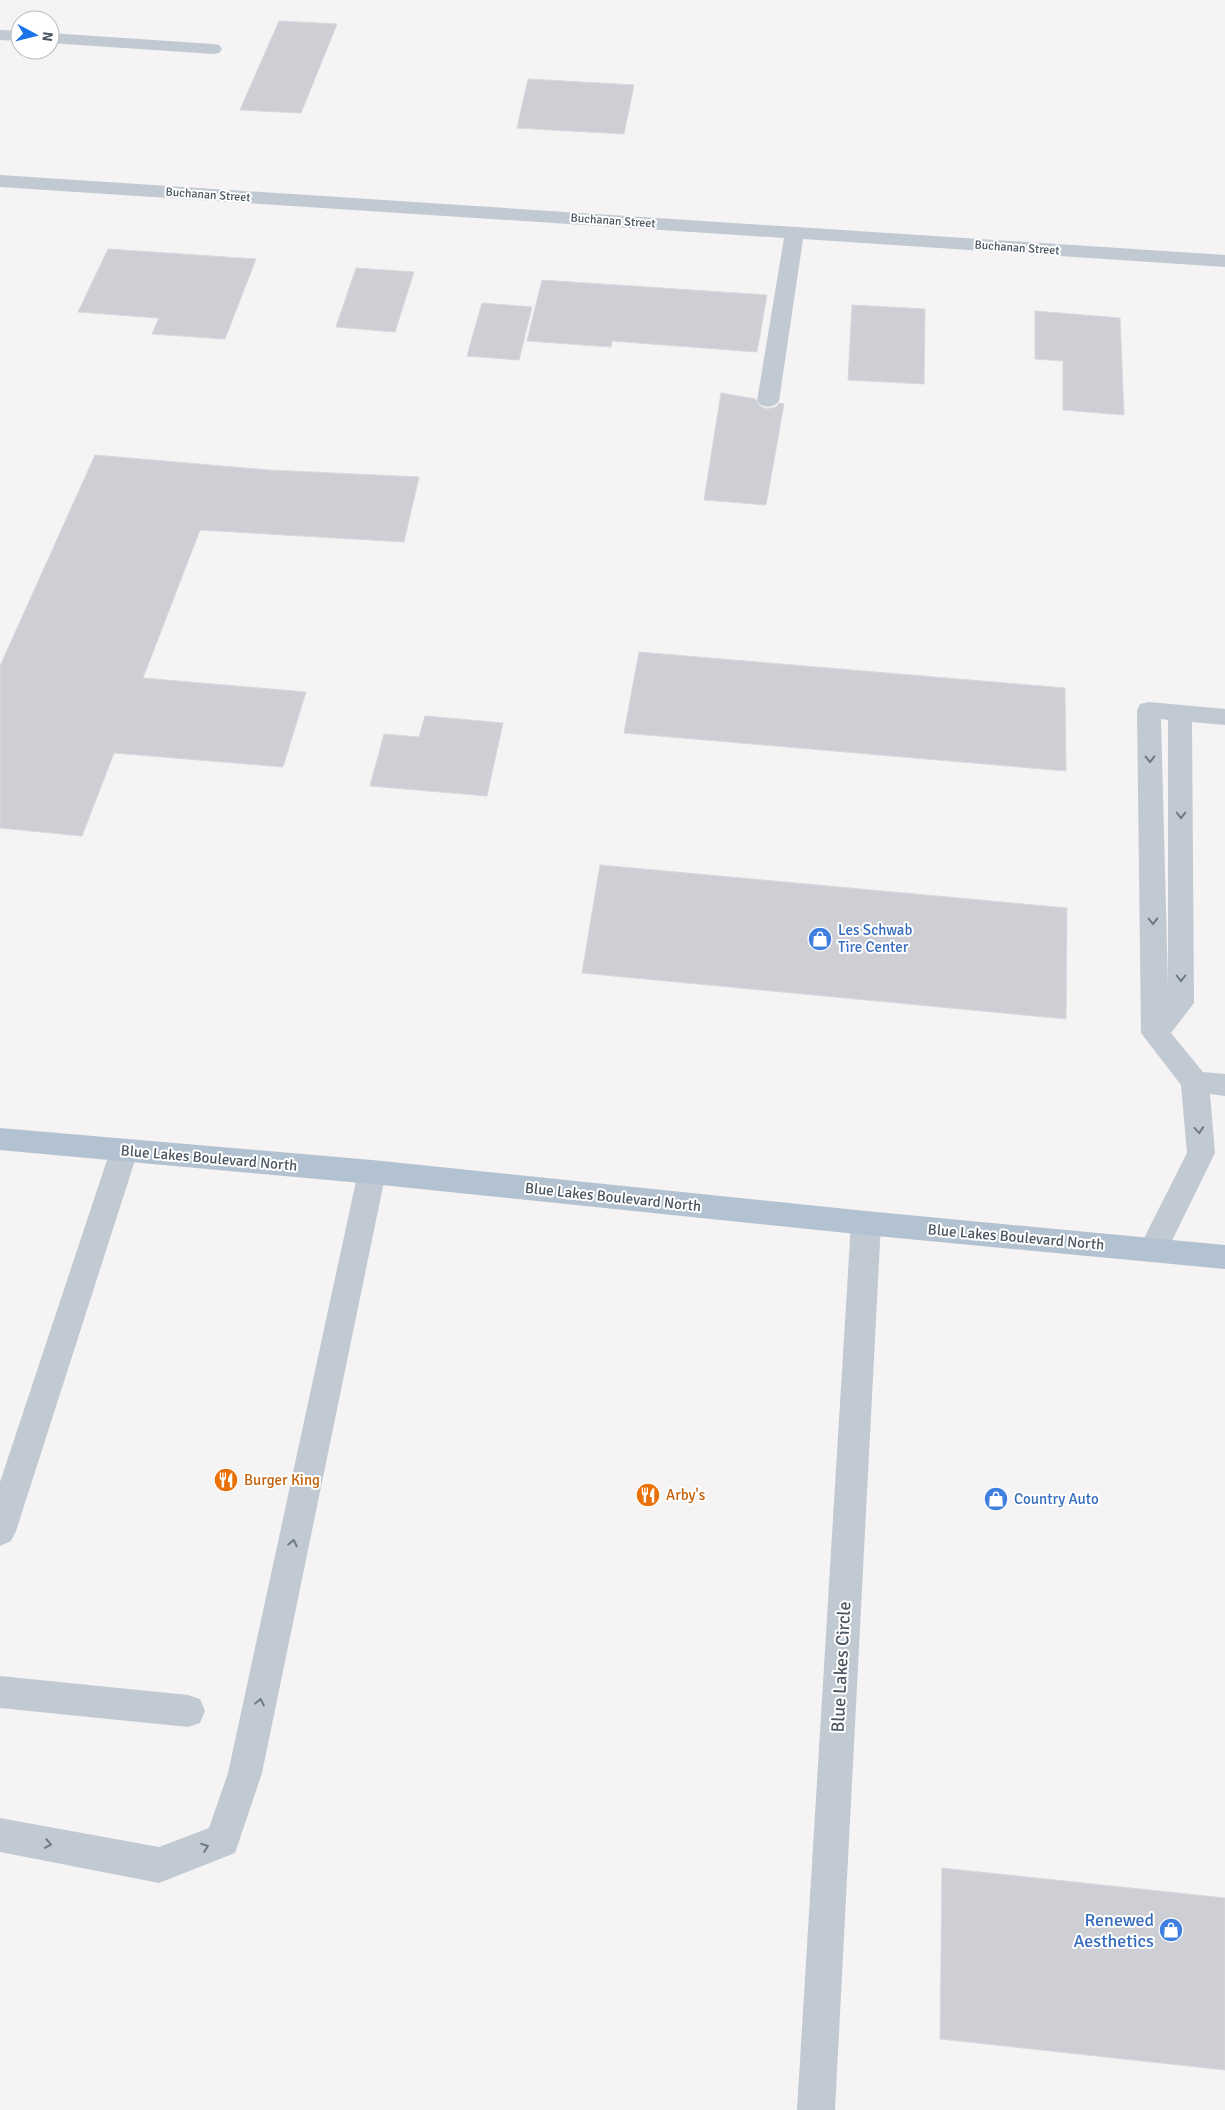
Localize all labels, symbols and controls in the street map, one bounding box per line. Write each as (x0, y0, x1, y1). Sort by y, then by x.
north arrow (10, 10, 60, 60)
text: N (38, 31, 56, 42)
street label: Buchanan Street (165, 185, 251, 205)
street label: Buchanan Street (570, 211, 656, 231)
street label: Buchanan Street (974, 238, 1060, 258)
one-way arrow (1145, 755, 1155, 763)
one-way arrow (1176, 812, 1186, 819)
one-way arrow (1148, 918, 1158, 925)
place label: Les Schwab Tire Center (838, 921, 912, 956)
shop icon: Les Schwab Tire Center (807, 926, 833, 952)
one-way arrow (1176, 974, 1186, 982)
one-way arrow (1193, 1126, 1204, 1134)
street label: Blue Lakes Boulevard North (120, 1141, 298, 1175)
street label: Blue Lakes Boulevard North (524, 1179, 702, 1215)
street label: Blue Lakes Boulevard North (927, 1220, 1105, 1254)
restaurant icon: Burger King (213, 1467, 239, 1493)
place label: Burger King (244, 1471, 320, 1489)
restaurant icon: Arby's (635, 1482, 661, 1508)
place label: Arby's (666, 1486, 706, 1504)
shop icon: Country Auto (983, 1486, 1009, 1512)
place label: Country Auto (1014, 1490, 1099, 1508)
one-way arrow (288, 1538, 298, 1547)
street label: Blue Lakes Circle (827, 1601, 855, 1733)
one-way arrow (254, 1697, 264, 1706)
one-way arrow (44, 1838, 52, 1848)
one-way arrow (201, 1843, 209, 1853)
place label: Renewed Aesthetics (1073, 1909, 1154, 1952)
shop icon: Renewed Aesthetics (1158, 1917, 1184, 1943)

